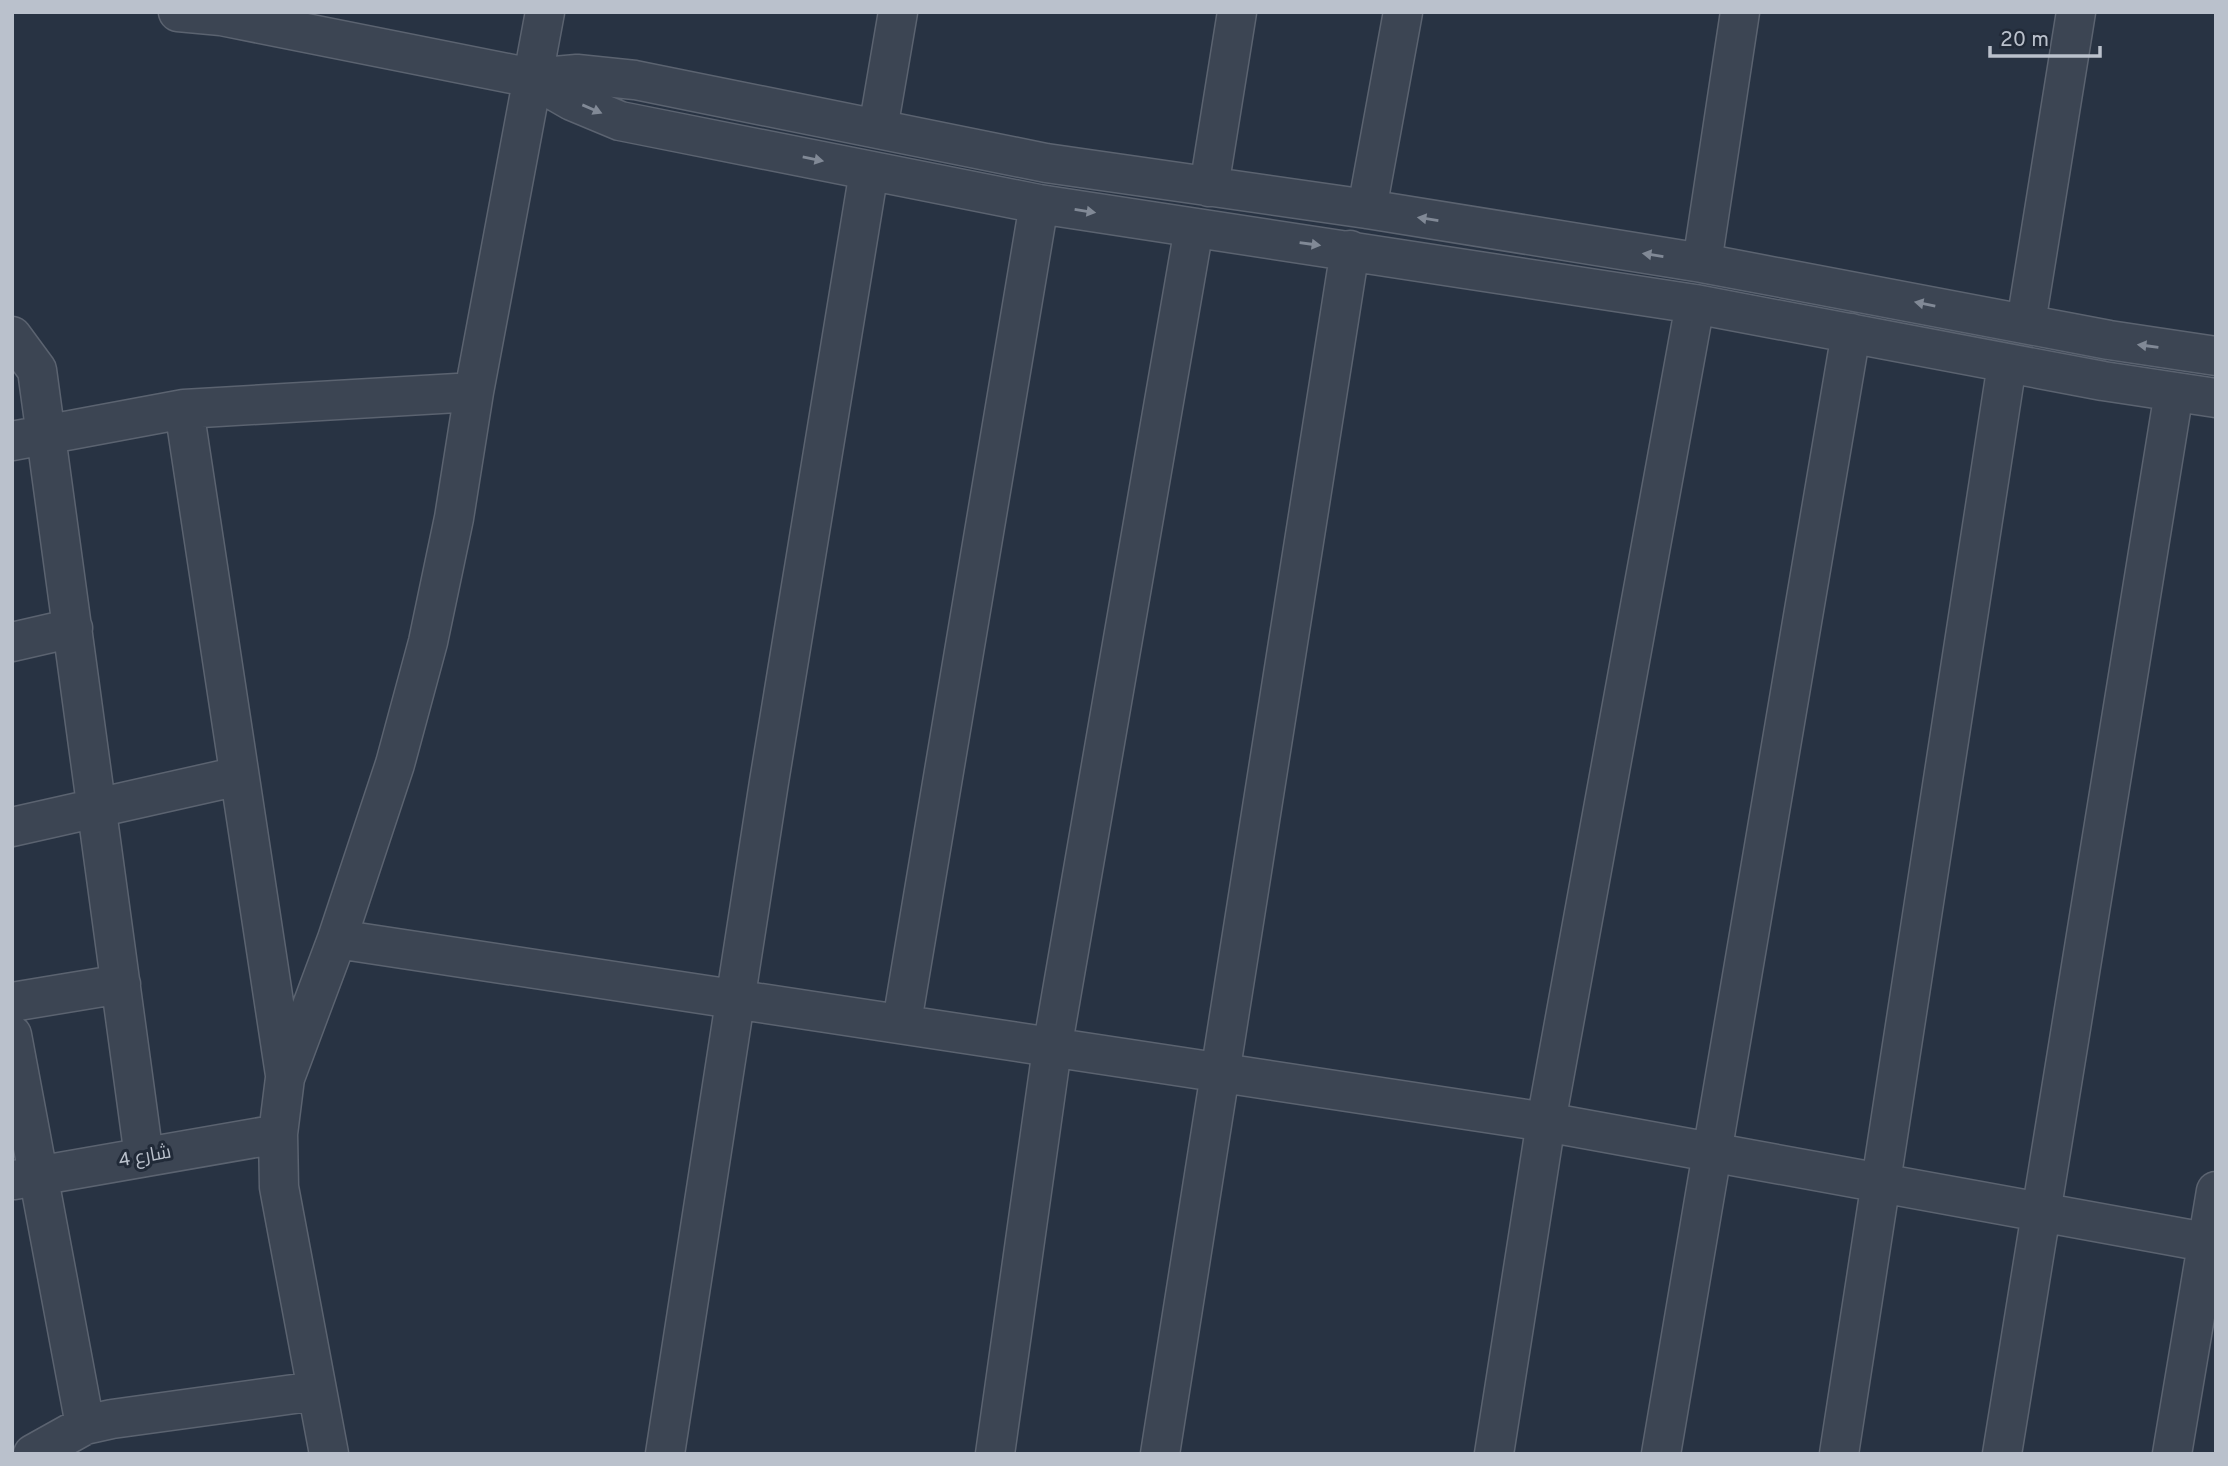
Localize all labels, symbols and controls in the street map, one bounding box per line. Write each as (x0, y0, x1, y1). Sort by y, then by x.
scale bar (1990, 14, 2100, 58)
text: 20 m (2000, 27, 2049, 54)
one-way arrow (582, 103, 602, 115)
one-way arrow (802, 154, 824, 165)
one-way arrow (1074, 206, 1096, 217)
one-way arrow (1417, 213, 1439, 224)
one-way arrow (1299, 239, 1321, 250)
one-way arrow (1642, 249, 1664, 260)
one-way arrow (1914, 298, 1936, 309)
one-way arrow (2137, 340, 2159, 351)
street label: شارع 4 (117, 1141, 173, 1173)

